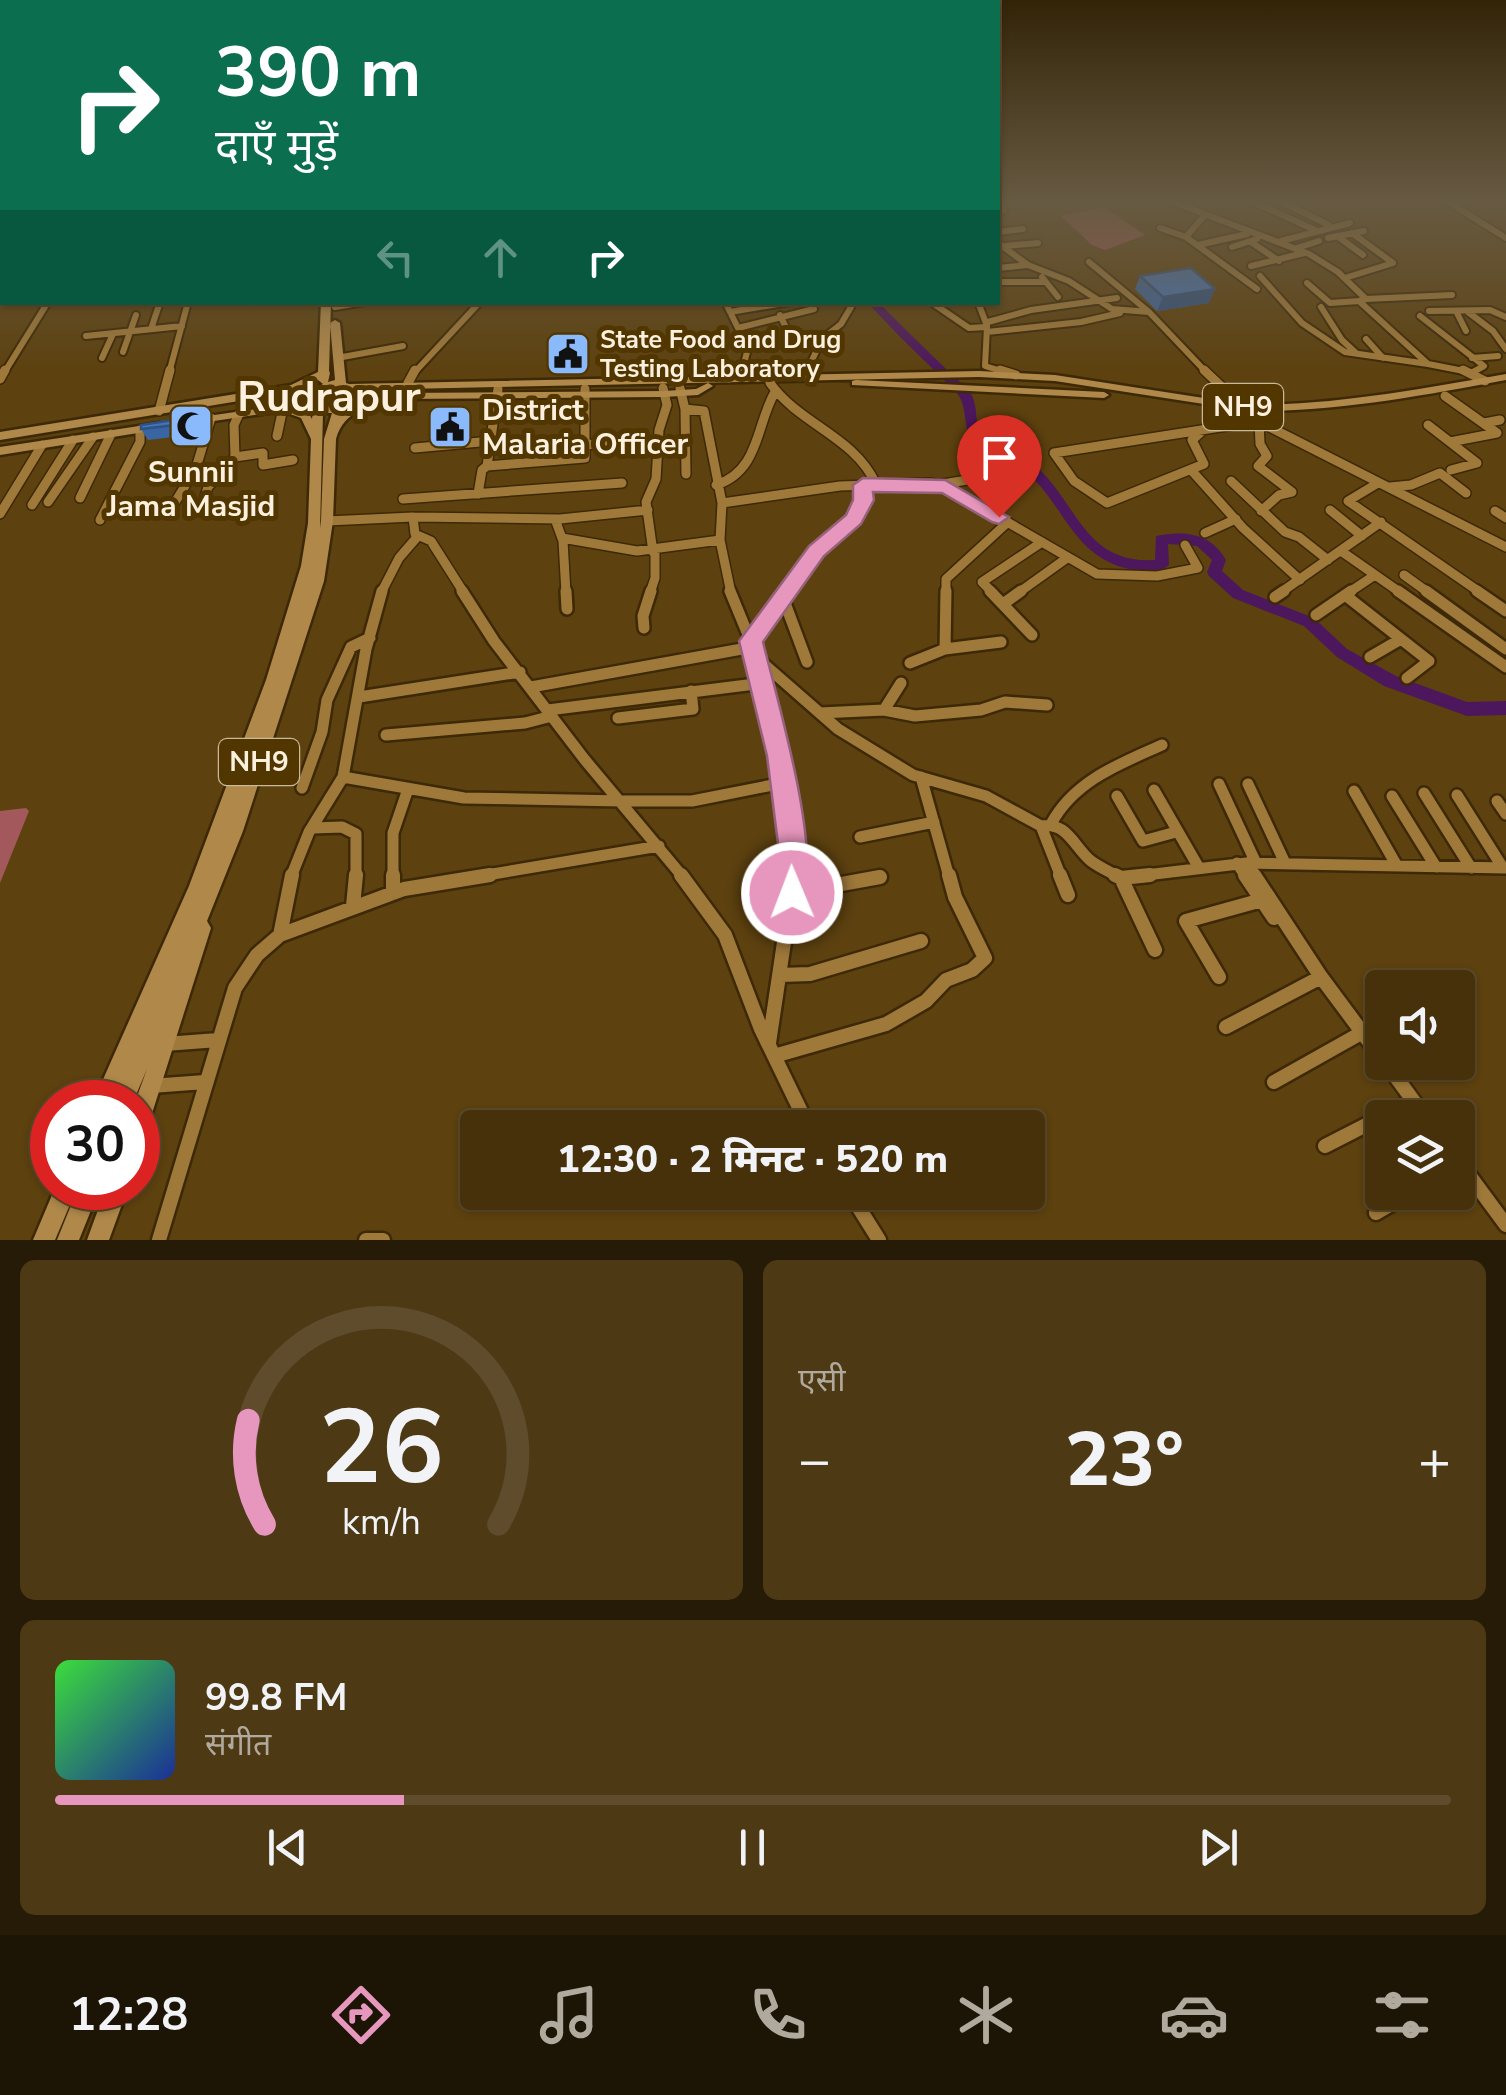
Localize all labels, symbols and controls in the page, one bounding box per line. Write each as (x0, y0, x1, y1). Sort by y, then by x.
text: 390 m (215, 25, 421, 121)
icon: right (50, 40, 180, 170)
text: दाएँ मुड़ें (215, 116, 338, 177)
icon: left (368, 230, 423, 285)
icon: ahead (473, 230, 528, 285)
icon: right (578, 230, 633, 285)
place label: State Food and Drug Testing Laboratory (600, 323, 841, 386)
public building icon: State Food and Drug Testing Laboratory (545, 331, 591, 377)
district label: Rudrapur (237, 369, 421, 426)
road number: NH9 (1203, 384, 1283, 430)
place label: District Malaria Officer (482, 390, 689, 465)
mosque icon: Sunnii Jama Masjid (168, 403, 214, 449)
public building icon: District Malaria Officer (427, 404, 473, 450)
pin (957, 415, 1042, 518)
icon: arrive (972, 430, 1027, 485)
place label: Sunnii Jama Masjid (106, 452, 275, 527)
road number: NH9 (219, 739, 299, 785)
position arrow (740, 841, 844, 945)
map controls (1365, 970, 1475, 1210)
button: sound (1365, 970, 1475, 1080)
speed limit sign: 30 (30, 1080, 160, 1210)
button: layers (1365, 1100, 1475, 1210)
text: 12:30 · 2 मिनट · 520 m (557, 1134, 948, 1185)
text: एसी (798, 1359, 846, 1402)
text: 26 (319, 1377, 444, 1519)
text: 23° (1065, 1409, 1184, 1511)
text: − (798, 1423, 831, 1498)
text: + (1418, 1423, 1451, 1498)
text: km/h (342, 1498, 421, 1547)
text: 99.8 FM (205, 1672, 347, 1723)
text: संगीत (205, 1723, 271, 1766)
icon: previous (260, 1820, 315, 1875)
icon: pause (725, 1820, 780, 1875)
icon: next (1191, 1820, 1246, 1875)
icon: directions (326, 1980, 396, 2050)
icon: music (534, 1980, 604, 2050)
icon: phone (743, 1980, 813, 2050)
icon: climate (951, 1980, 1021, 2050)
icon: car (1159, 1980, 1229, 2050)
icon: filters (1367, 1980, 1437, 2050)
text: 12:28 (69, 1985, 188, 2046)

